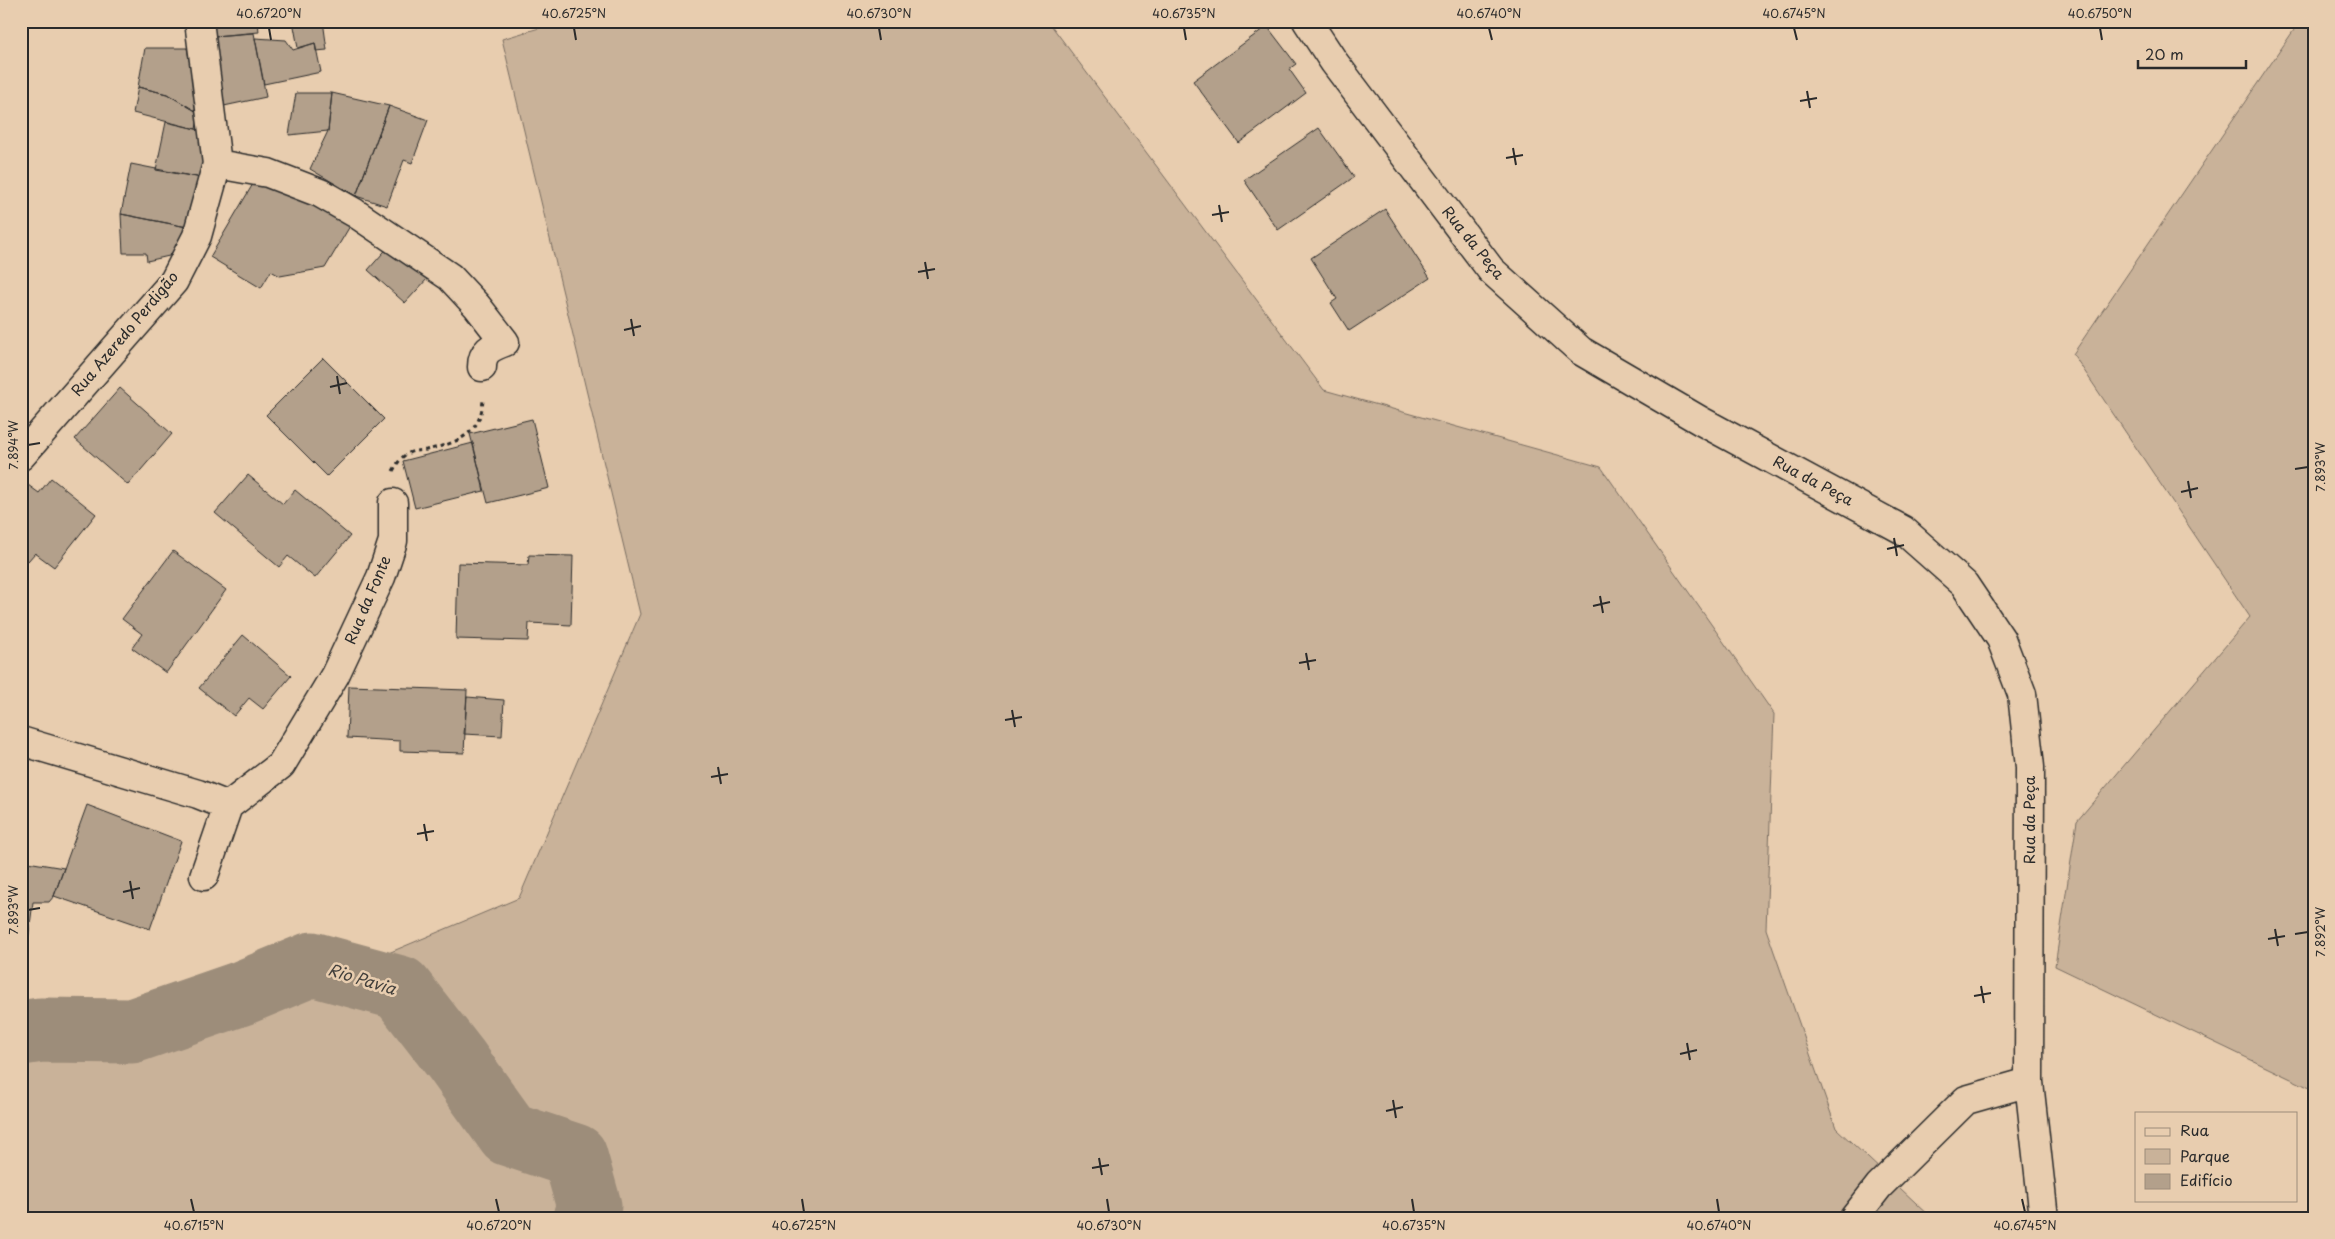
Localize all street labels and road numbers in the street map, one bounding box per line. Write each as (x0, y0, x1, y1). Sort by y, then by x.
street label: Rua da Peça (1437, 200, 1511, 284)
street label: Rua Azeredo Perdigão (65, 266, 183, 401)
street label: Rua da Peça (1769, 449, 1859, 511)
street label: Rua da Fonte (338, 551, 396, 647)
street label: Rua da Peça (2017, 775, 2040, 864)

